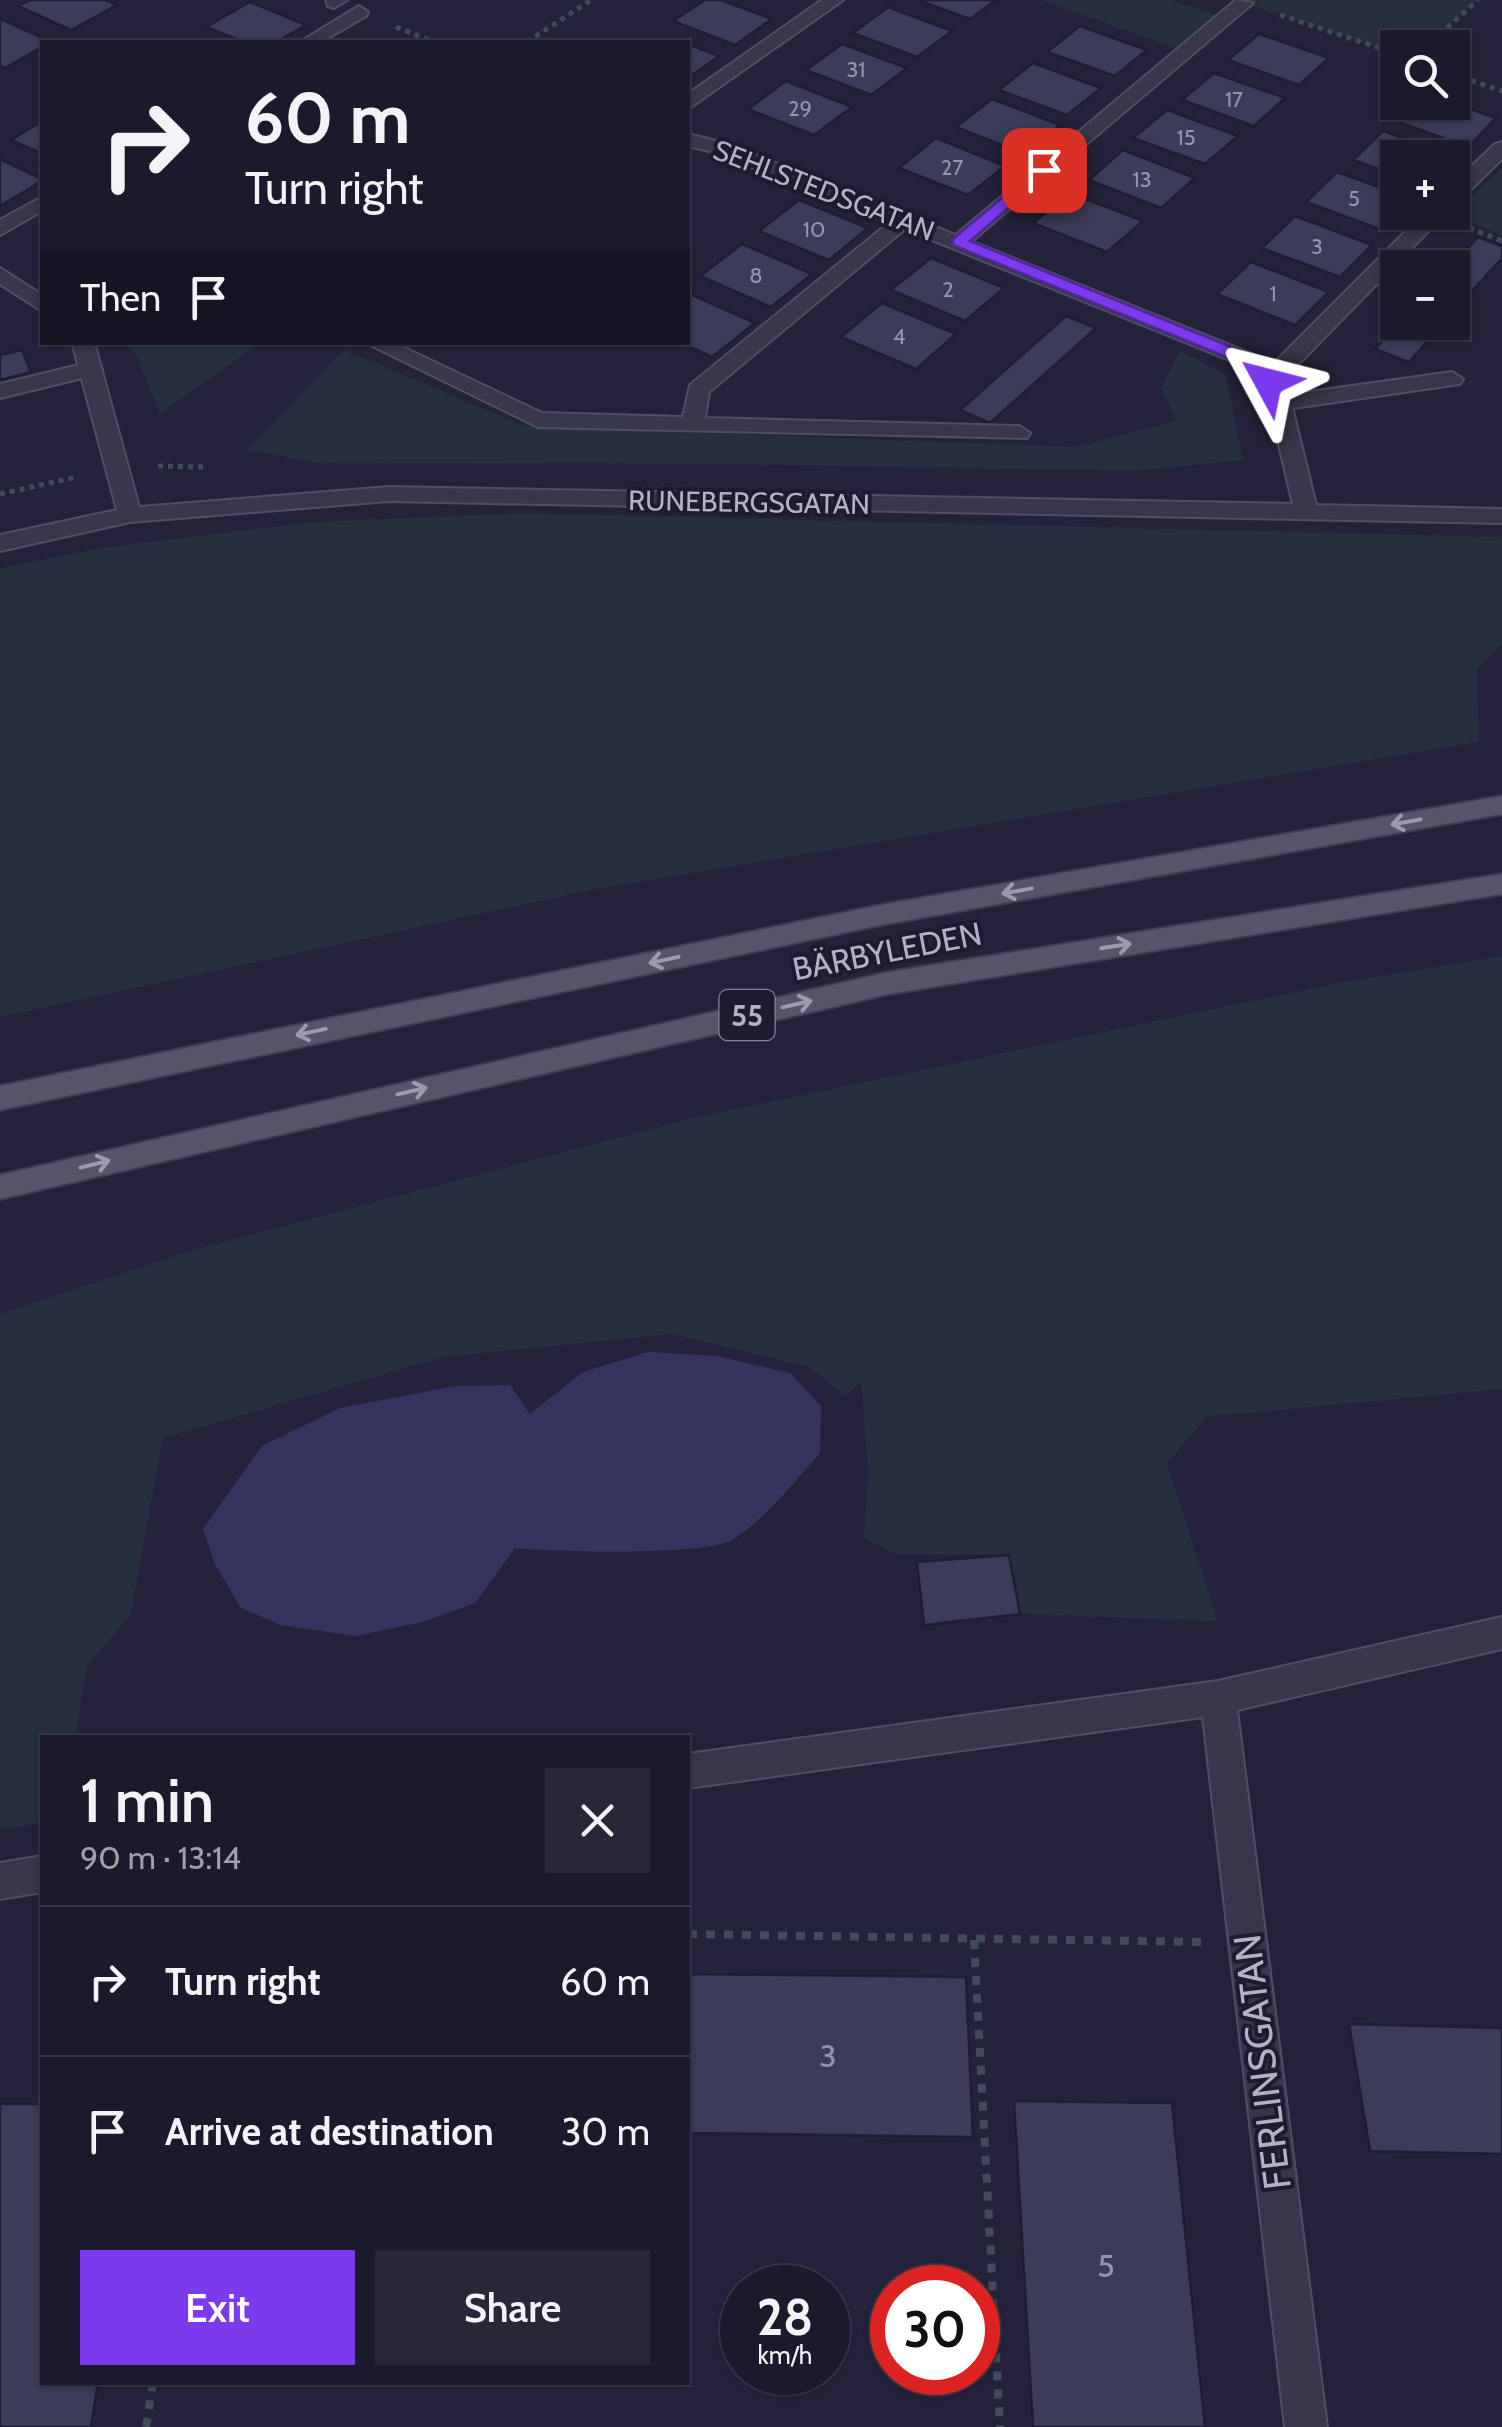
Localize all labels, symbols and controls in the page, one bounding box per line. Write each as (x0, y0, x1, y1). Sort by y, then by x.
map controls (1380, 30, 1470, 340)
button: search (1380, 30, 1470, 120)
house number: 31 (846, 56, 866, 83)
text: 60 m (245, 75, 410, 161)
icon: right (80, 80, 210, 210)
house number: 17 (1225, 86, 1243, 113)
house number: 29 (788, 95, 812, 122)
house number: 15 (1176, 124, 1196, 151)
pin (1002, 128, 1087, 213)
street label: SEHLSTEDSGATAN (709, 132, 939, 248)
button: + (1380, 140, 1470, 230)
icon: arrive (1017, 143, 1072, 198)
house number: 27 (941, 154, 963, 181)
text: Turn right (245, 161, 424, 215)
house number: 13 (1132, 166, 1152, 193)
house number: 5 (1348, 185, 1360, 212)
house number: 10 (803, 216, 825, 243)
house number: 3 (1311, 233, 1323, 260)
button: − (1380, 250, 1470, 340)
house number: 8 (749, 262, 763, 289)
icon: arrive (181, 270, 236, 325)
text: Then (80, 274, 161, 321)
house number: 2 (942, 276, 954, 303)
house number: 1 (1269, 280, 1277, 307)
house number: 4 (893, 323, 906, 350)
position arrow (1216, 330, 1320, 434)
street label: RUNEBERGSGATAN (628, 483, 870, 521)
one-way arrow (1390, 813, 1423, 832)
one-way arrow (1001, 882, 1034, 901)
street label: BÄRBYLEDEN (789, 914, 985, 988)
one-way arrow (1100, 936, 1132, 955)
one-way arrow (649, 951, 681, 970)
road number: 55 (720, 990, 774, 1040)
one-way arrow (780, 994, 812, 1012)
one-way arrow (296, 1023, 328, 1042)
one-way arrow (395, 1081, 427, 1100)
one-way arrow (79, 1153, 110, 1172)
text: 1 min (80, 1764, 214, 1837)
button: close (545, 1768, 650, 1873)
text: 90 m · 13:14 (80, 1838, 241, 1877)
street label: FERLINSGATAN (1223, 1932, 1301, 2192)
icon: right (80, 1954, 135, 2009)
text: Turn right (165, 1958, 321, 2005)
text: 60 m (560, 1958, 650, 2005)
house number: 3 (819, 2036, 837, 2075)
icon: arrive (80, 2104, 135, 2159)
text: Arrive at destination (165, 2108, 494, 2155)
text: 30 m (561, 2108, 650, 2155)
house number: 5 (1097, 2246, 1115, 2285)
button: Exit (80, 2250, 355, 2365)
button: Share (375, 2250, 650, 2365)
speed limit sign: 30 (870, 2265, 1000, 2395)
text: 28 (757, 2287, 813, 2348)
text: km/h (758, 2340, 812, 2370)

